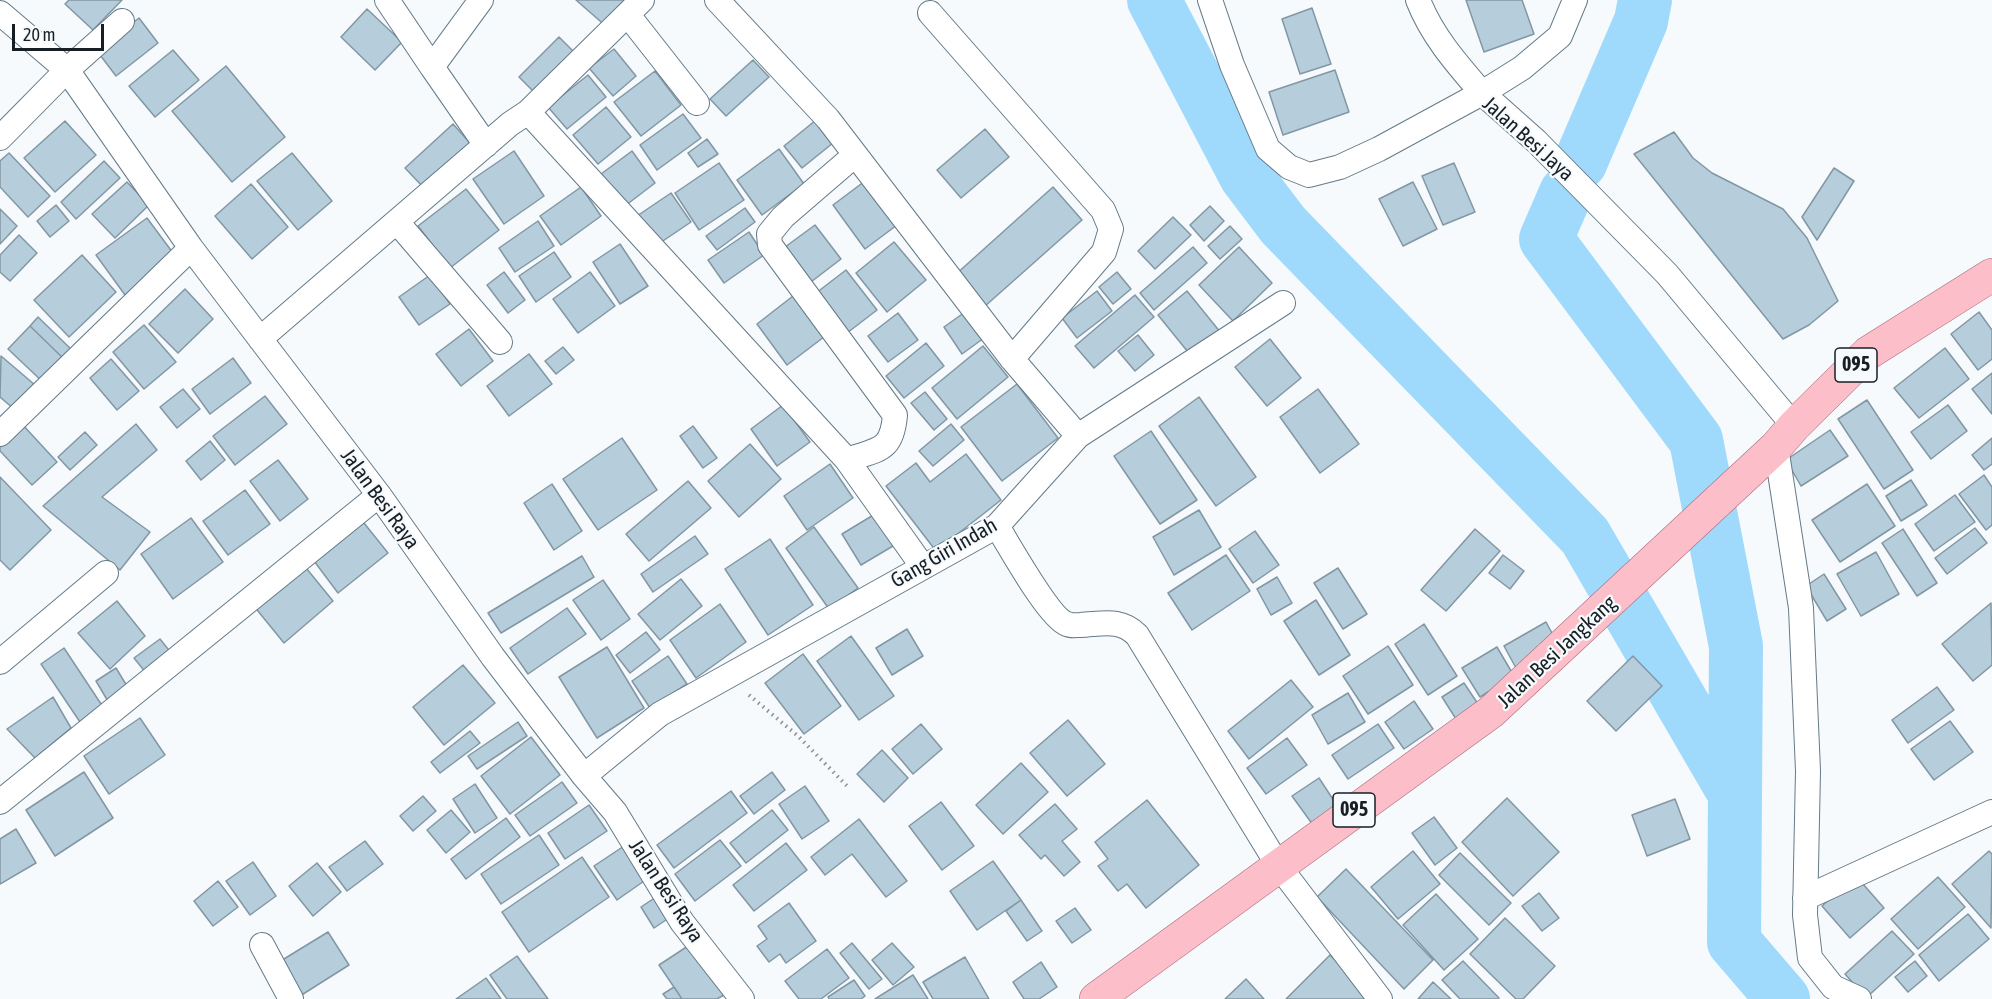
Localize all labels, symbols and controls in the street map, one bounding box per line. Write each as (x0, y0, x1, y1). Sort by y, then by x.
scale bar (15, 12, 106, 50)
text: 20 m (23, 24, 55, 45)
street label: Jalan Besi Jaya (1477, 91, 1579, 187)
road number: 095 (1835, 348, 1877, 382)
street label: Jalan Besi Raya (335, 444, 425, 554)
street label: Gang Giri Indah (886, 513, 1002, 593)
street label: Jalan Besi Jangkang (1492, 590, 1622, 714)
road number: 095 (1333, 793, 1375, 827)
street label: Jalan Besi Raya (623, 835, 709, 947)

